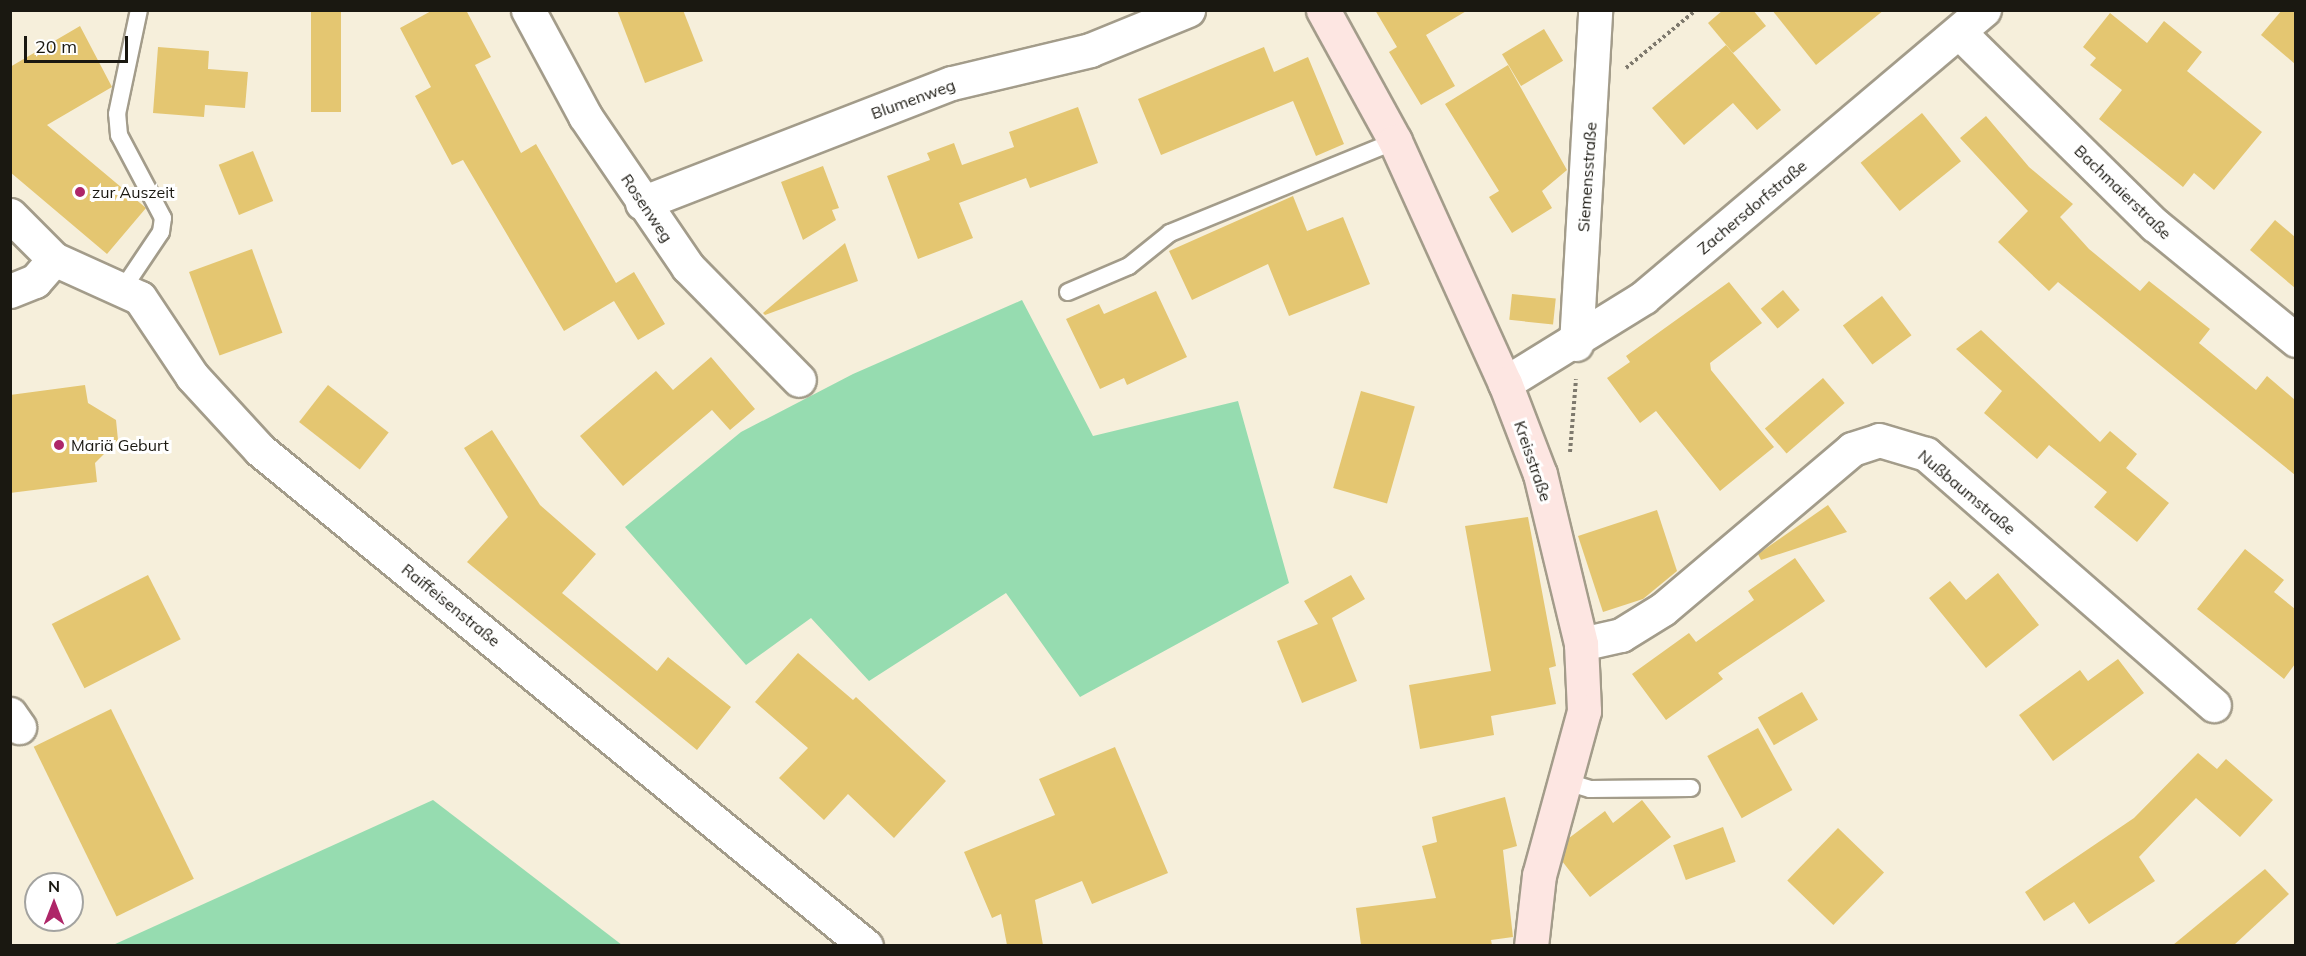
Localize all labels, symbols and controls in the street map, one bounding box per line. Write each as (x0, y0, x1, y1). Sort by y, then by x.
scale bar (27, 24, 130, 62)
text: 20 m (35, 35, 77, 58)
street label: Blumenweg (868, 75, 958, 123)
street label: Siemensstraße (1574, 121, 1600, 233)
street label: Bachmaierstraße (2071, 141, 2175, 243)
street label: Zachersdorfstraße (1694, 156, 1810, 258)
street label: Rosenweg (617, 170, 677, 246)
place label: zur Auszeit (92, 182, 175, 202)
marker: zur Auszeit (73, 185, 87, 199)
street label: Kreisstraße (1510, 418, 1556, 504)
place label: Mariä Geburt (71, 435, 169, 455)
marker: Mariä Geburt (52, 438, 66, 452)
street label: Nußbaumstraße (1914, 446, 2020, 538)
street label: Raiffeisenstraße (398, 559, 504, 651)
north arrow (24, 872, 84, 932)
text: N (48, 876, 60, 896)

